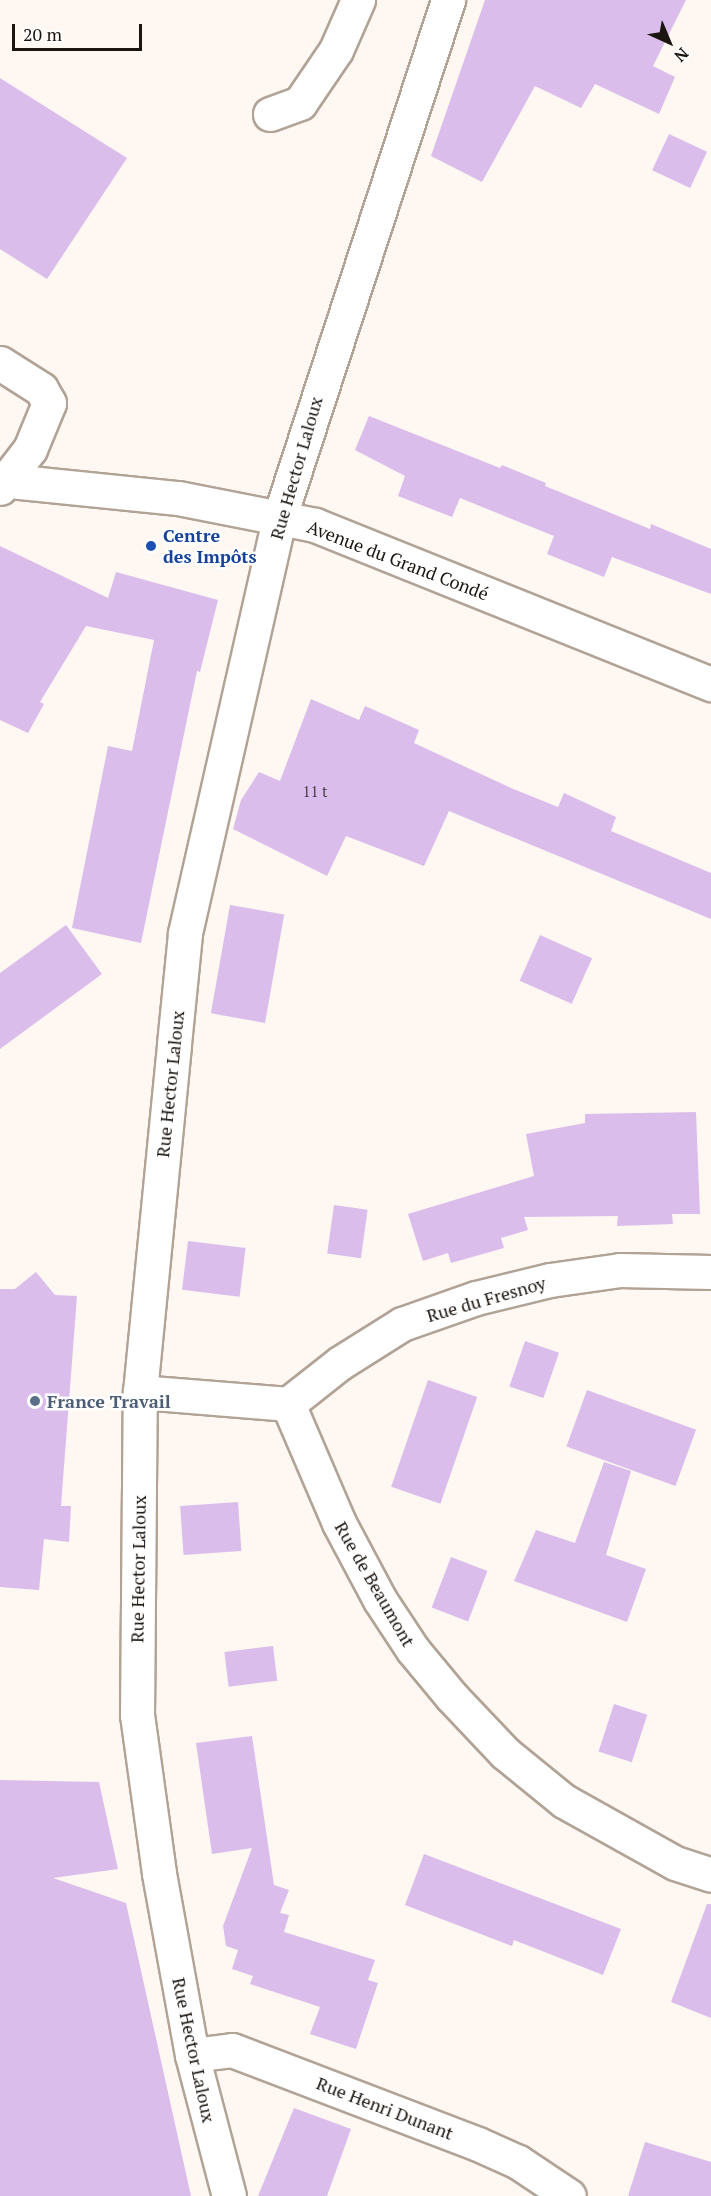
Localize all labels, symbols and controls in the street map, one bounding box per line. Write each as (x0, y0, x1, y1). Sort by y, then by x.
scale bar (15, 12, 146, 50)
north arrow (639, 12, 699, 72)
text: 20 m (23, 22, 62, 46)
text: N (670, 43, 694, 67)
street label: Rue Hector Laloux (265, 394, 327, 542)
street label: Avenue du Grand Condé (304, 515, 492, 605)
place label: Centre des Impôts (163, 525, 257, 568)
marker: Centre des Impôts (144, 539, 158, 553)
house number: 11 t (302, 783, 328, 801)
street label: Rue Hector Laloux (152, 1009, 188, 1159)
street label: Rue du Fresnoy (424, 1272, 548, 1326)
place label: France Travail (47, 1390, 171, 1412)
marker: France Travail (28, 1394, 42, 1408)
street label: Rue Hector Laloux (126, 1495, 150, 1643)
street label: Rue de Beaumont (330, 1518, 420, 1650)
street label: Rue Hector Laloux (168, 1976, 220, 2124)
street label: Rue Henri Dunant (313, 2072, 457, 2144)

